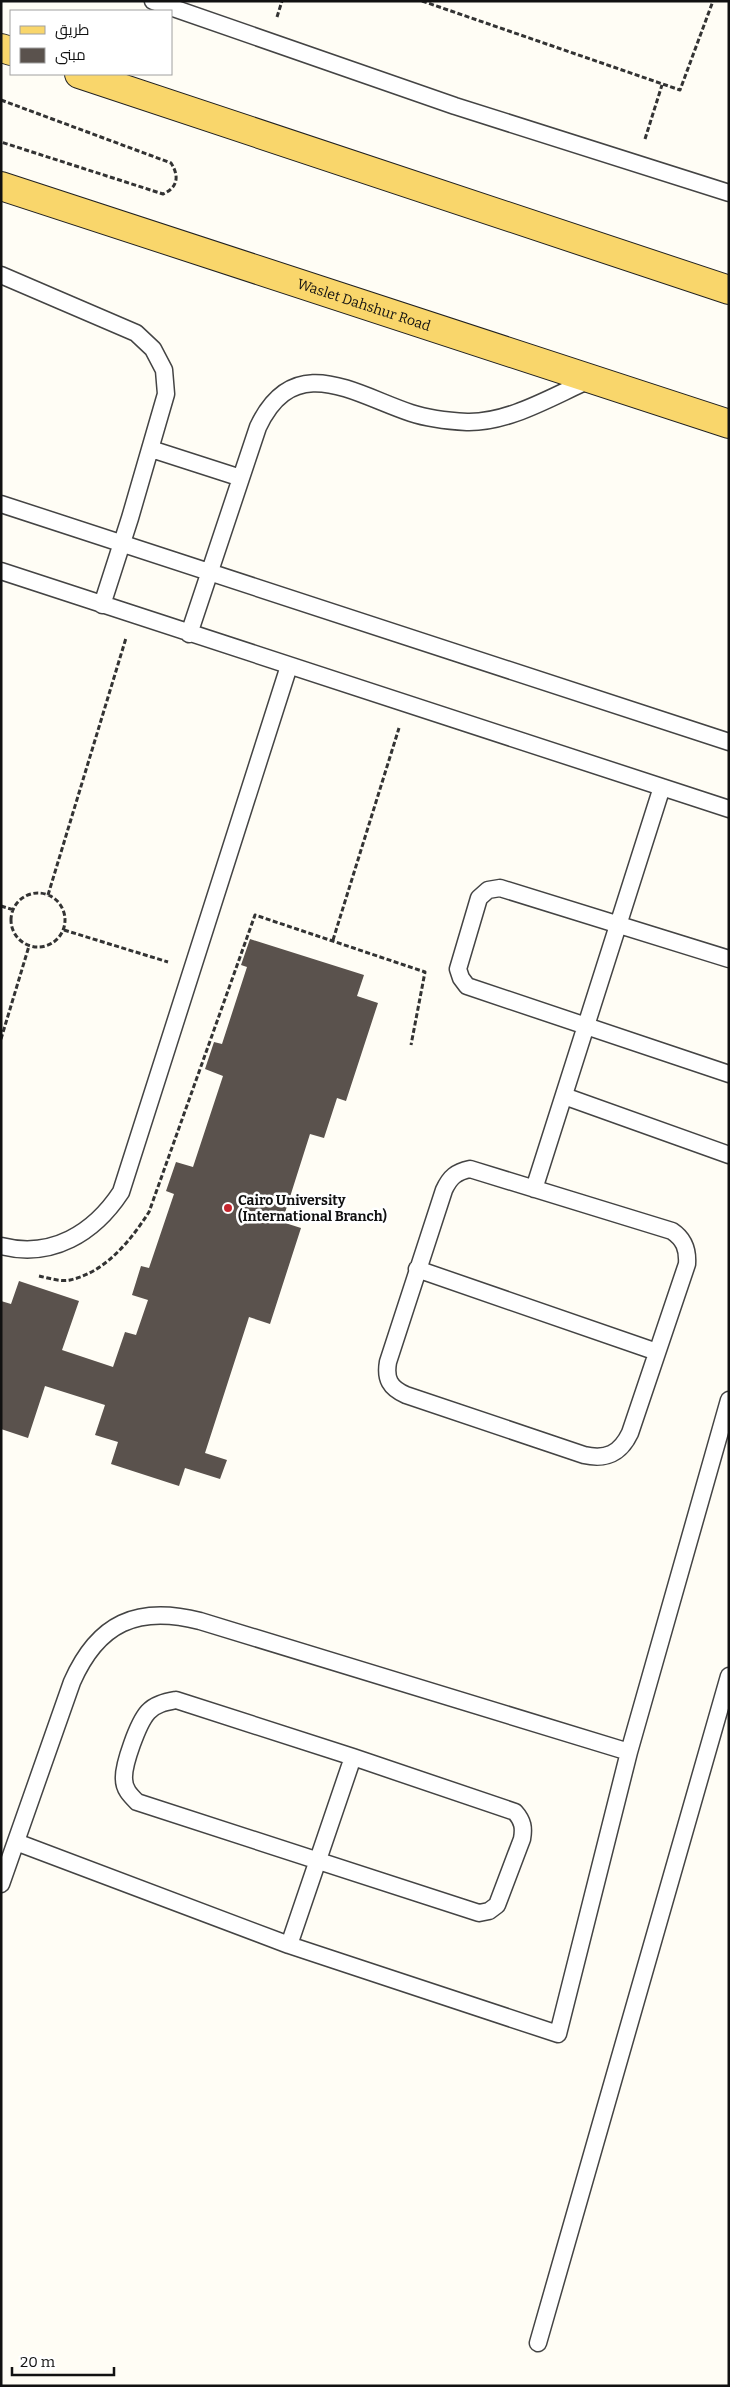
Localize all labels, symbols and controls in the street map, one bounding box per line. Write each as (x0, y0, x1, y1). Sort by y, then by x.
legend (10, 10, 172, 75)
text: طريق (55, 21, 89, 40)
text: مبنى (55, 46, 86, 65)
street label: Waslet Dahshur Road (295, 275, 433, 334)
place label: Cairo University (International Branch) (238, 1192, 387, 1225)
marker: Cairo University (International Branch) (222, 1202, 234, 1214)
scale bar (12, 2344, 115, 2376)
text: 20 m (20, 2353, 56, 2371)

